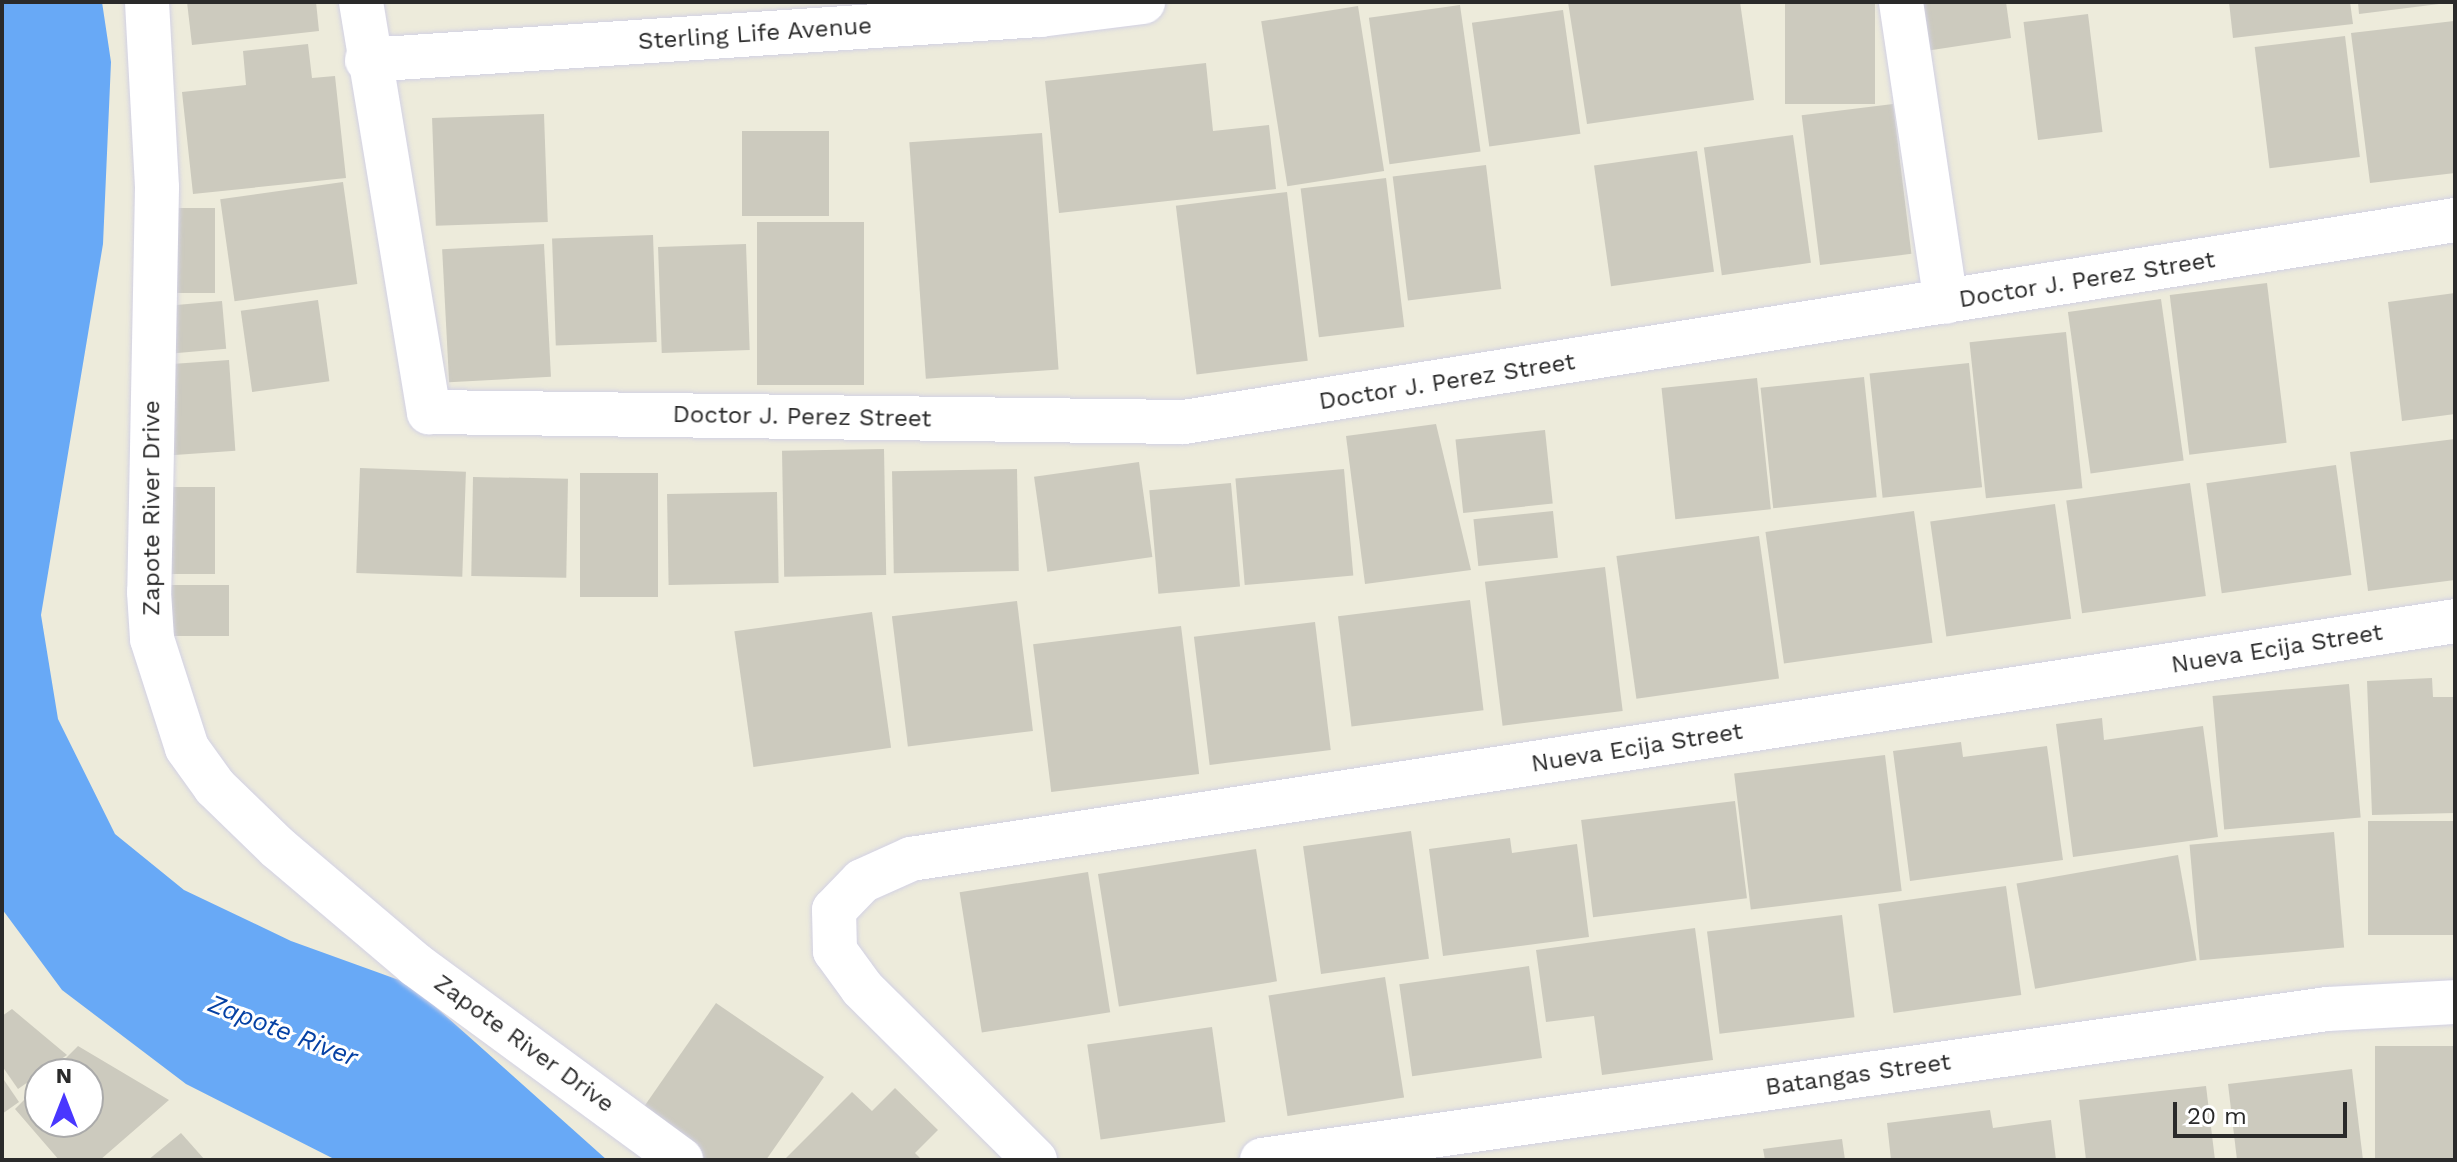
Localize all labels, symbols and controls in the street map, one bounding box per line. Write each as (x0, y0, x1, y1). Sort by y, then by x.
street label: Sterling Life Avenue (637, 11, 873, 57)
street label: Doctor J. Perez Street (1956, 245, 2218, 315)
street label: Doctor J. Perez Street (1316, 347, 1578, 417)
street label: Zapote River Drive (138, 400, 166, 616)
street label: Doctor J. Perez Street (672, 400, 932, 434)
street label: Nueva Ecija Street (2169, 618, 2385, 680)
street label: Nueva Ecija Street (1529, 717, 1745, 779)
street label: Zapote River Drive (428, 969, 620, 1119)
water label: Zapote River (204, 988, 362, 1074)
street label: Batangas Street (1764, 1048, 1952, 1102)
north arrow (24, 1058, 104, 1138)
text: N (56, 1063, 72, 1088)
scale bar (2177, 1086, 2351, 1136)
text: 20 m (2187, 1102, 2247, 1130)

